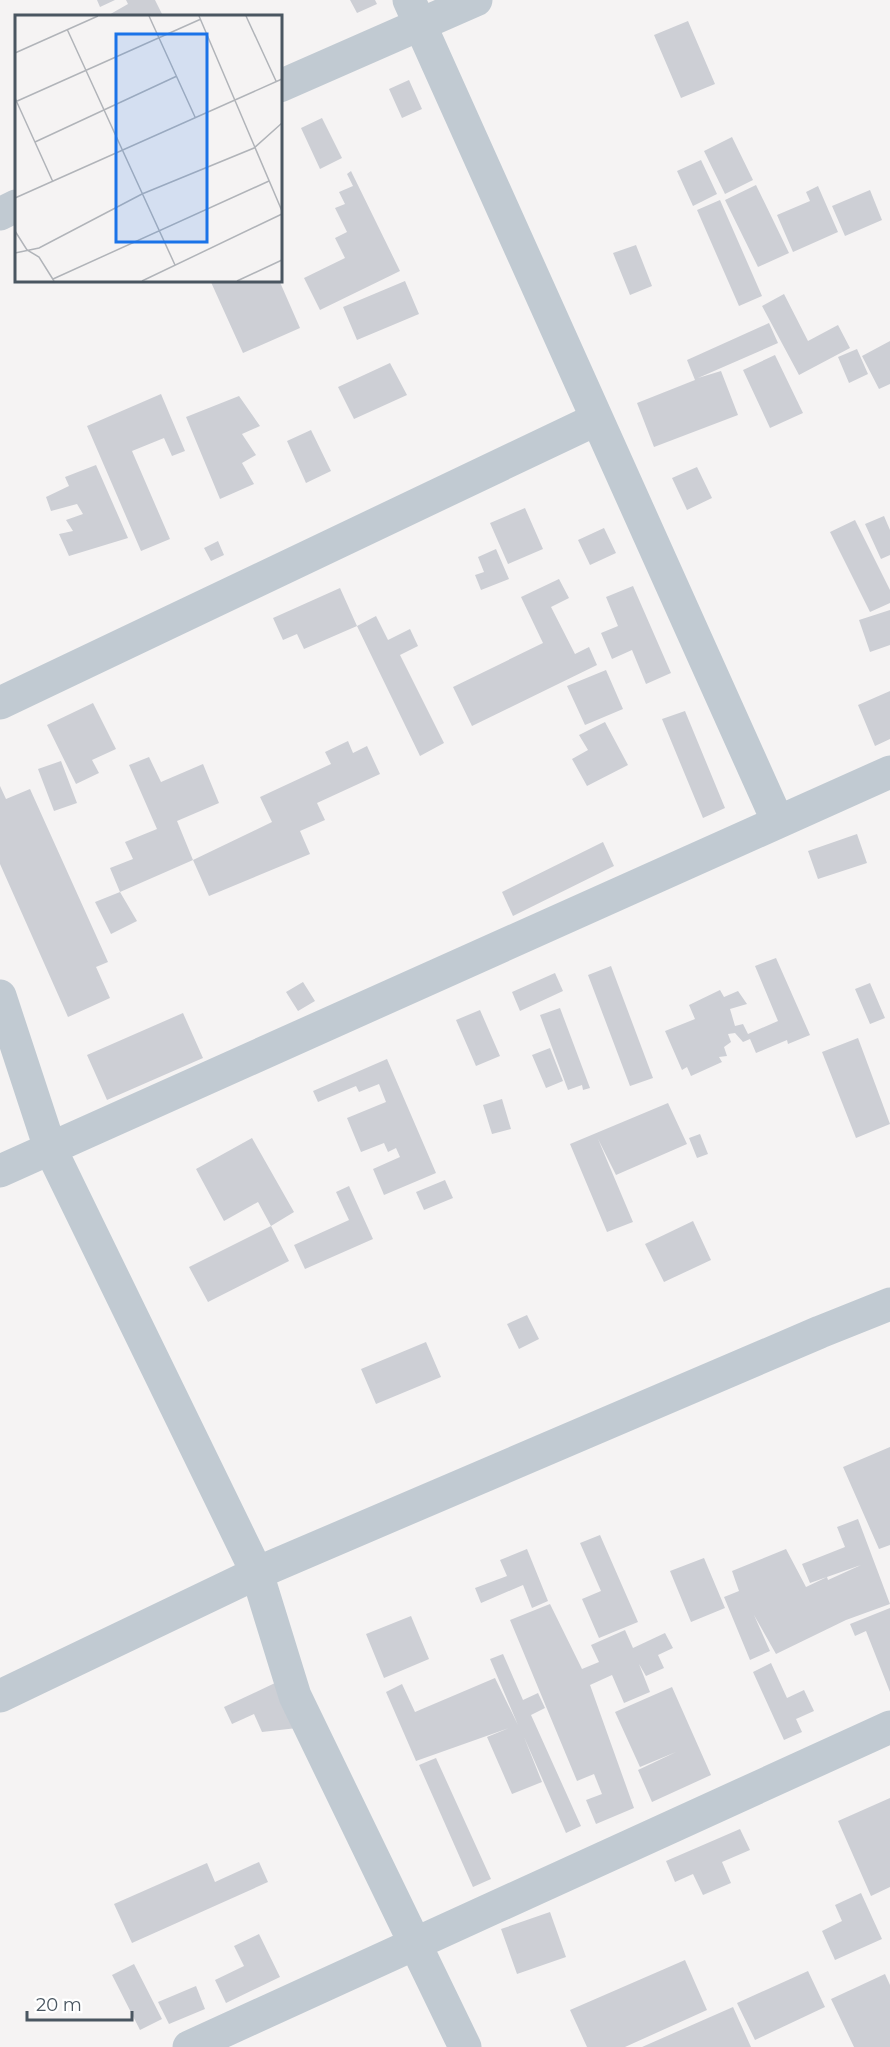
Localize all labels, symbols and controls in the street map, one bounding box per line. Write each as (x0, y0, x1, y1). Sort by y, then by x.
inset map (15, 15, 282, 282)
scale bar (27, 1984, 132, 2022)
text: 20 m (36, 1994, 82, 2016)

